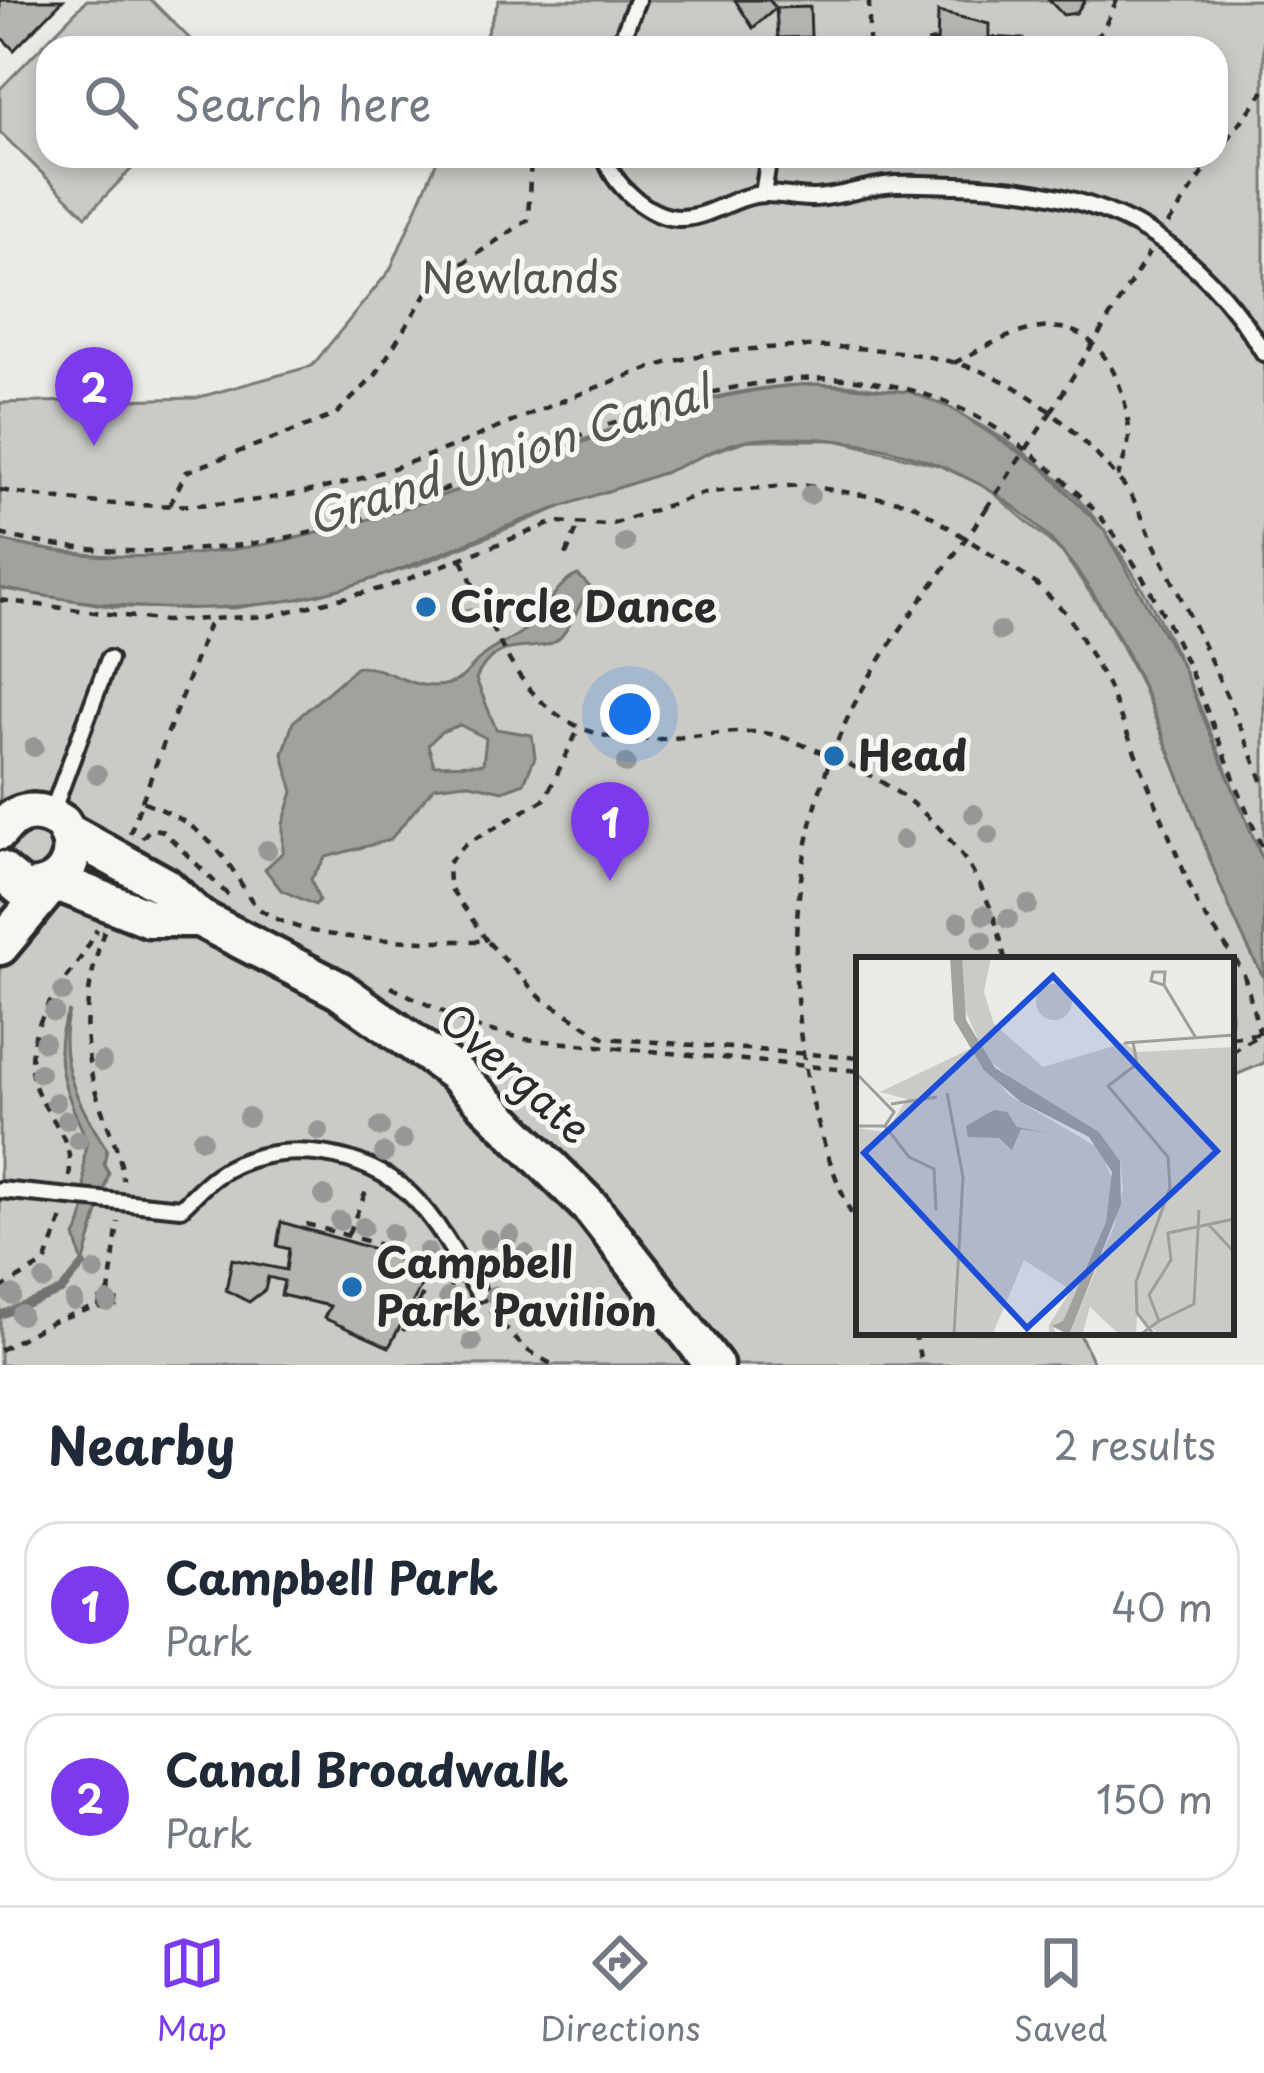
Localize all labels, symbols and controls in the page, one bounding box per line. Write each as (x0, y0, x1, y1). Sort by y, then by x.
search box (36, 36, 1228, 168)
text: Search here (174, 68, 431, 136)
icon: search (78, 69, 144, 135)
park label: Newlands (421, 244, 619, 307)
pin: 2 (55, 347, 133, 446)
water label: Grand Union Canal (297, 354, 723, 550)
place label: Circle Dance (450, 573, 717, 636)
marker: Circle Dance (413, 594, 439, 620)
your location (600, 684, 660, 744)
place label: Head (858, 722, 967, 785)
marker: Head (821, 743, 847, 769)
pin: 1 (571, 782, 649, 881)
inset map (856, 957, 1234, 1335)
street label: Overgate (427, 987, 607, 1158)
place label: Campbell Park Pavilion (376, 1229, 657, 1340)
marker: Campbell Park Pavilion (339, 1274, 365, 1300)
text: Nearby (48, 1405, 235, 1482)
text: 2 results (1054, 1414, 1216, 1473)
text: Campbell Park (165, 1542, 498, 1610)
text: 1 (81, 1576, 99, 1635)
text: 40 m (1111, 1576, 1213, 1635)
text: Park (165, 1610, 252, 1669)
text: Canal Broadwalk (165, 1734, 569, 1802)
text: 2 (76, 1768, 104, 1827)
text: 150 m (1096, 1768, 1213, 1827)
text: Park (165, 1802, 252, 1861)
tab: Map (157, 1930, 227, 2052)
tab: Directions (540, 1930, 701, 2052)
tab: Saved (1014, 1930, 1107, 2052)

